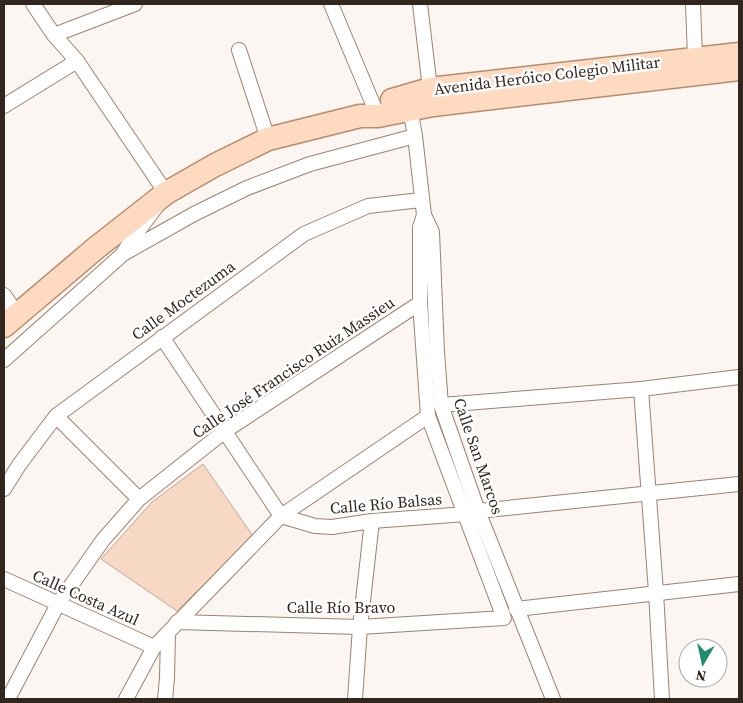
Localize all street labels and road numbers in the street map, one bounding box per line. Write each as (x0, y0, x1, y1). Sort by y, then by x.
street label: Avenida Heróico Colegio Militar (433, 50, 662, 100)
street label: Calle Moctezuma (127, 254, 240, 345)
street label: Calle José Francisco Ruiz Massieu (187, 291, 399, 443)
street label: Calle San Marcos (449, 395, 509, 517)
street label: Calle Río Balsas (329, 487, 443, 519)
street label: Calle Costa Azul (29, 564, 143, 630)
street label: Calle Río Bravo (287, 596, 395, 618)

